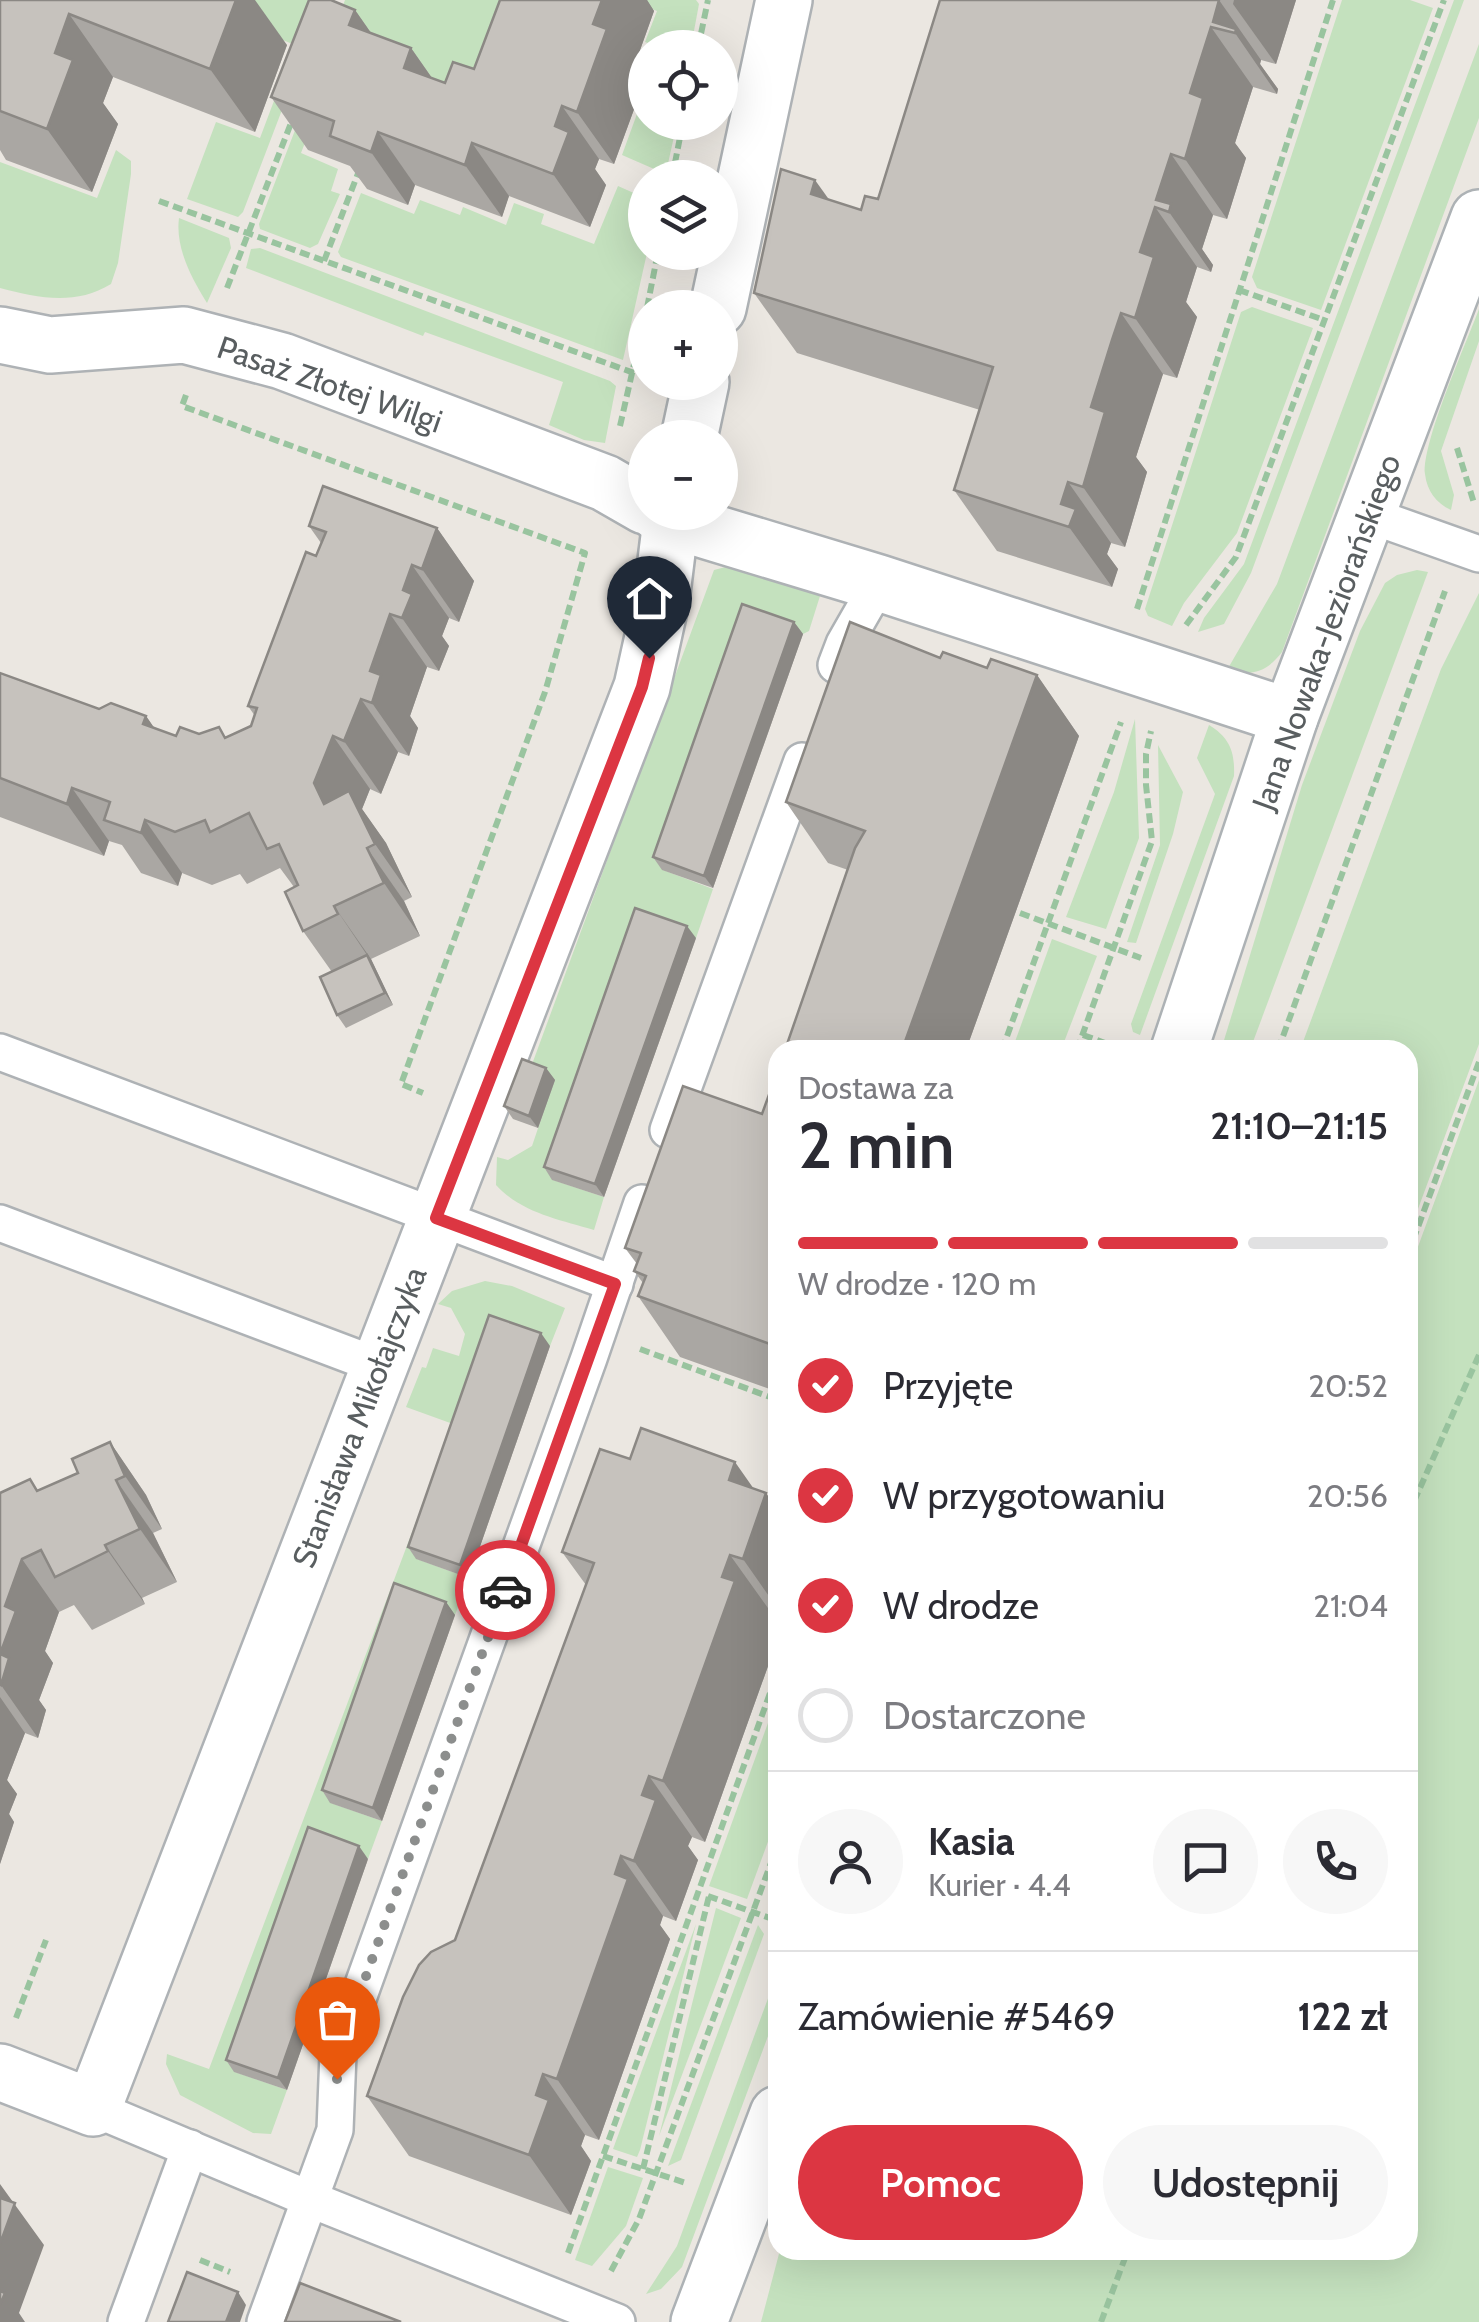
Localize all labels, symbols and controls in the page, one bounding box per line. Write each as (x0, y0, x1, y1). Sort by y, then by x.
map controls (628, 30, 738, 530)
button: locate (628, 30, 738, 140)
button: layers (628, 160, 738, 270)
button: + (628, 290, 738, 400)
street label: Pasaż Złotej Wilgi (212, 327, 448, 441)
button: − (628, 420, 738, 530)
street label: Jana Nowaka-Jeziorańskiego (1243, 449, 1409, 816)
pin (607, 556, 692, 659)
icon: home (622, 571, 677, 626)
text: Dostawa za (798, 1068, 954, 1107)
text: 21:10–21:15 (1210, 1102, 1388, 1149)
text: 2 min (798, 1105, 955, 1184)
street label: Stanisława Mikołajczyka (284, 1260, 435, 1573)
text: W drodze · 120 m (798, 1264, 1036, 1303)
icon: check (798, 1358, 853, 1413)
text: Przyjęte (883, 1362, 1013, 1409)
text: 20:52 (1308, 1366, 1388, 1405)
icon: check (798, 1468, 853, 1523)
text: W przygotowaniu (883, 1472, 1165, 1519)
text: 20:56 (1307, 1476, 1388, 1515)
courier (455, 1540, 555, 1640)
icon: car (478, 1563, 533, 1618)
icon: check (798, 1578, 853, 1633)
text: W drodze (883, 1582, 1039, 1629)
text: 21:04 (1313, 1586, 1388, 1625)
text: Dostarczone (883, 1692, 1086, 1739)
button: person (798, 1809, 903, 1914)
button: chat (1153, 1809, 1258, 1914)
button: phone (1283, 1809, 1388, 1914)
text: Kasia (928, 1818, 1015, 1865)
text: Kurier · 4.4 (928, 1865, 1071, 1904)
pin (295, 1977, 380, 2080)
icon: bag (310, 1992, 365, 2047)
text: Zamówienie #5469 (798, 1993, 1116, 2040)
text: 122 zł (1298, 1993, 1388, 2040)
button: Pomoc (798, 2125, 1083, 2240)
button: Udostępnij (1103, 2125, 1388, 2240)

